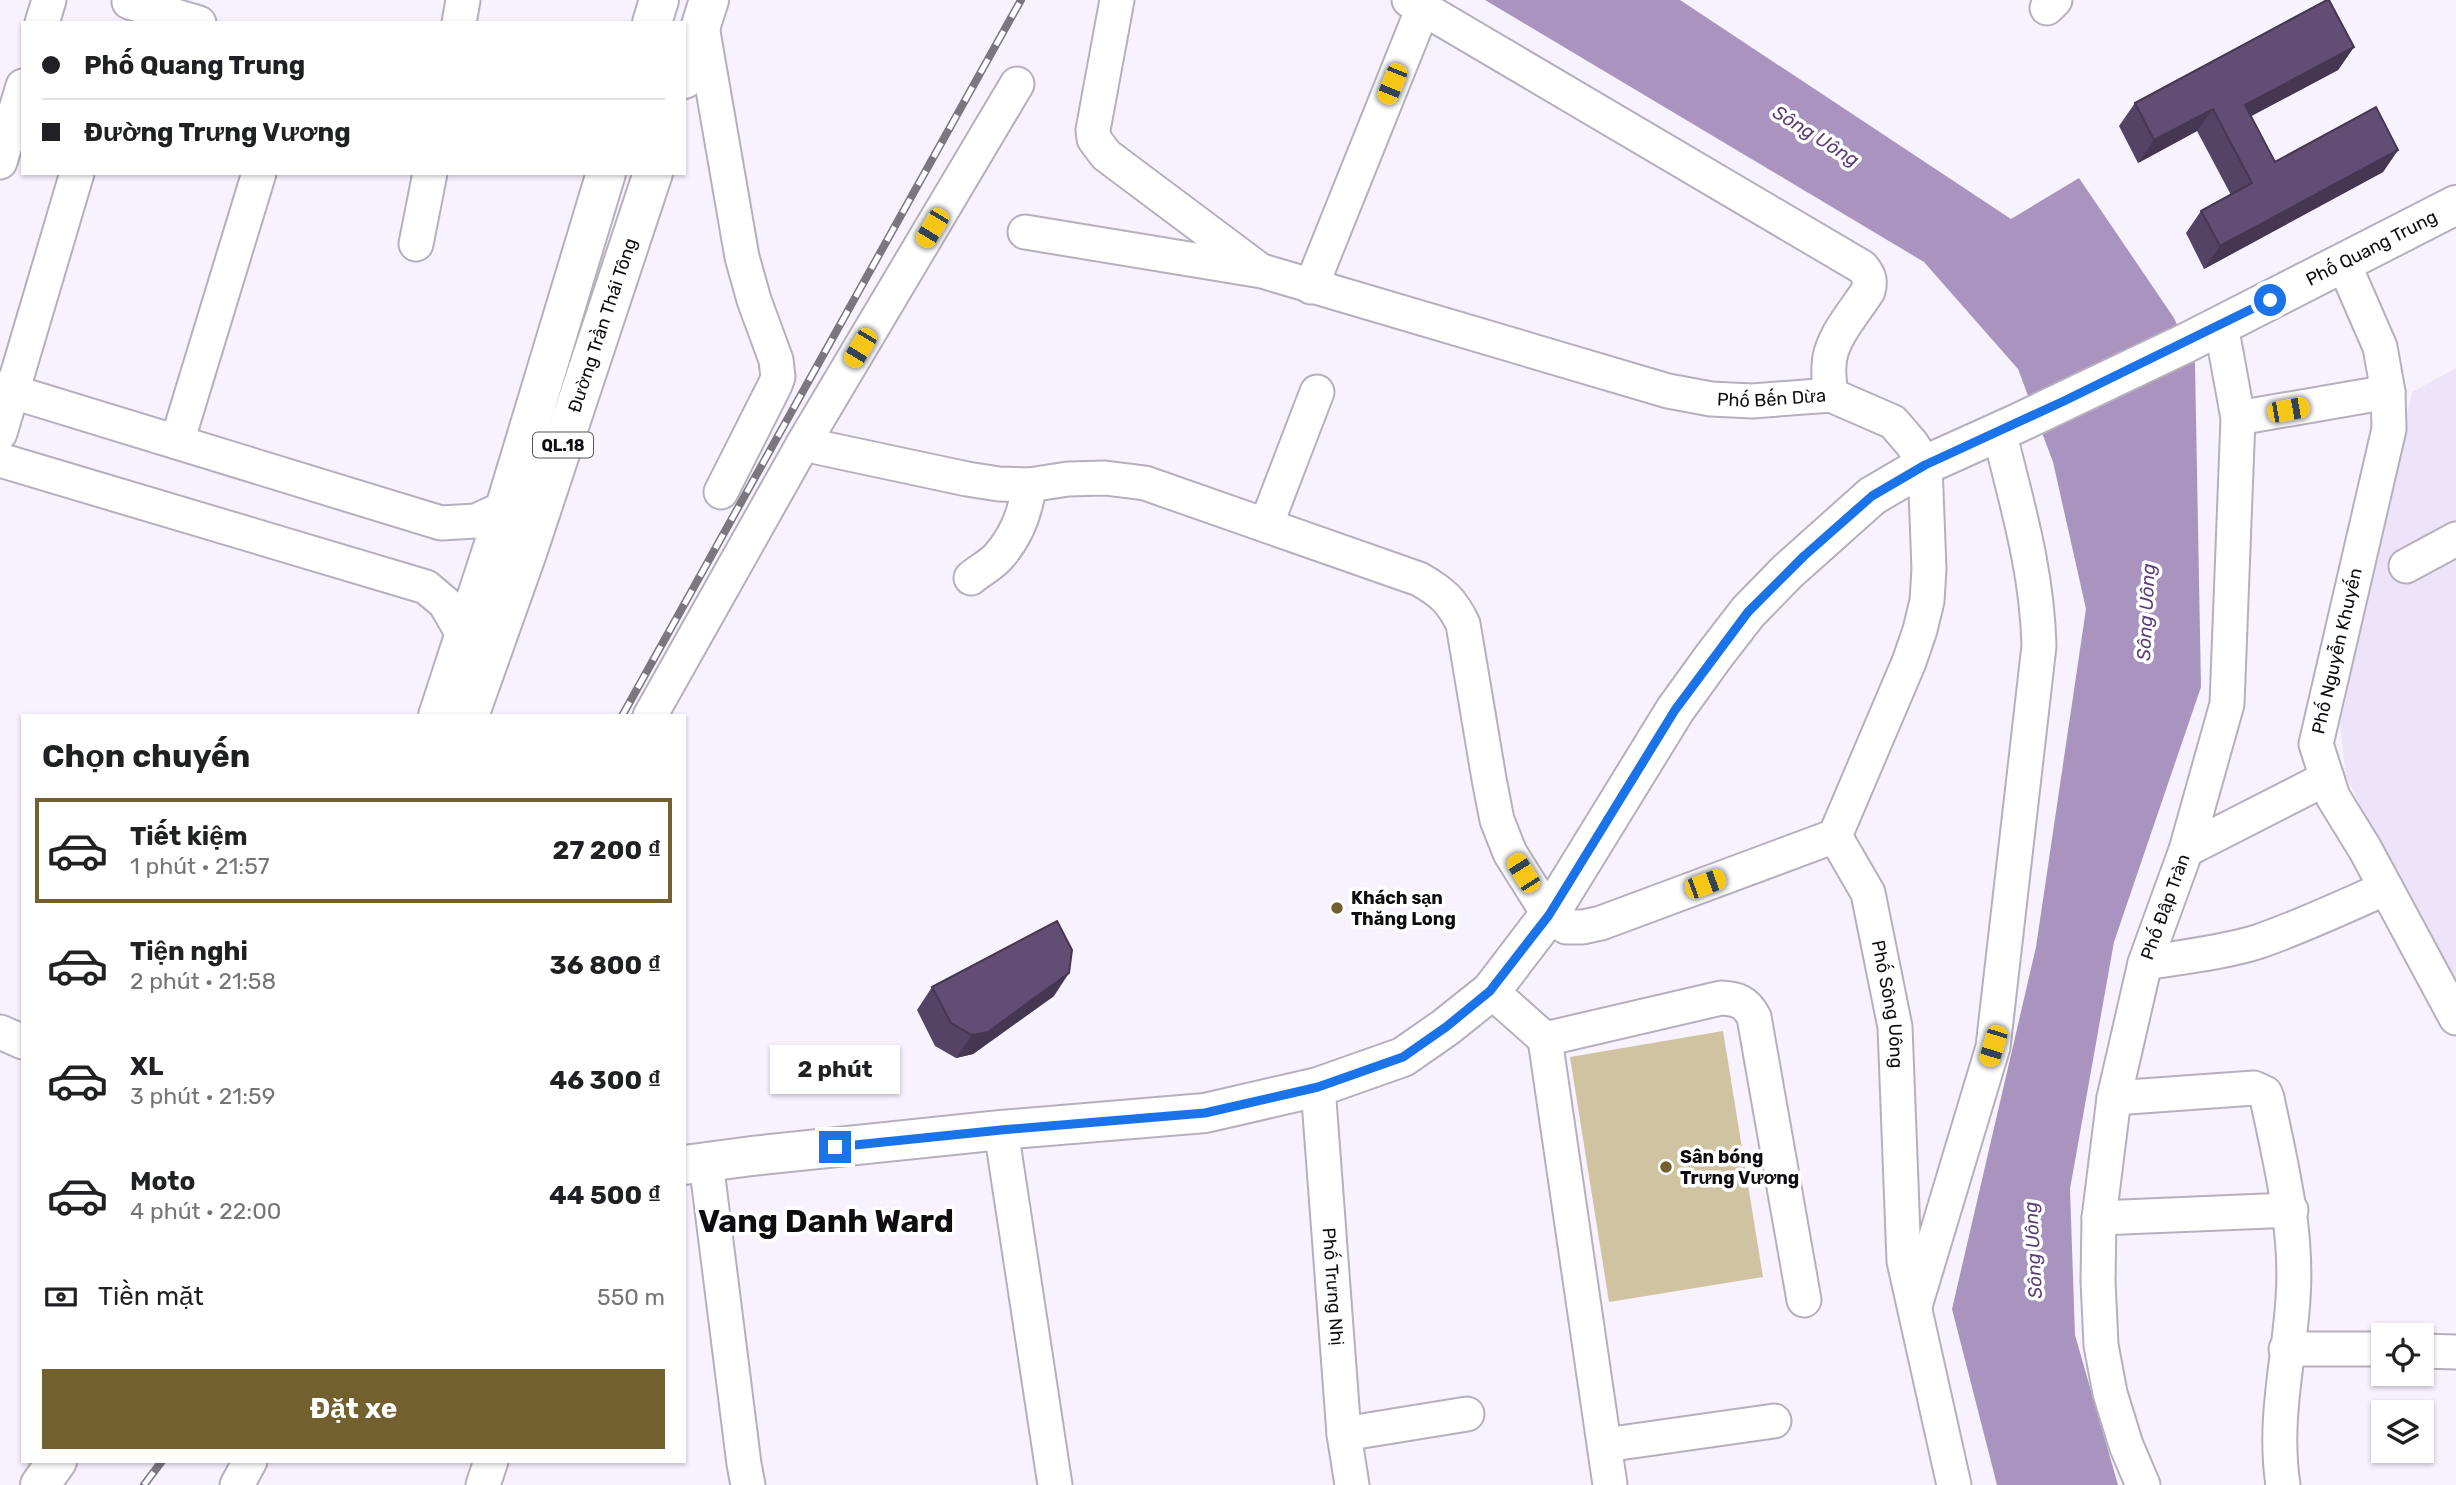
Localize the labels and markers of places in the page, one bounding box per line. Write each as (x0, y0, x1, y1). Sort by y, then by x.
place label: Khách sạn Thăng Long (1351, 887, 1456, 930)
marker: Khách sạn Thăng Long (1329, 900, 1345, 916)
place label: Sân bóng Trưng Vương (1680, 1146, 1799, 1189)
marker: Sân bóng Trưng Vương (1658, 1159, 1674, 1175)

